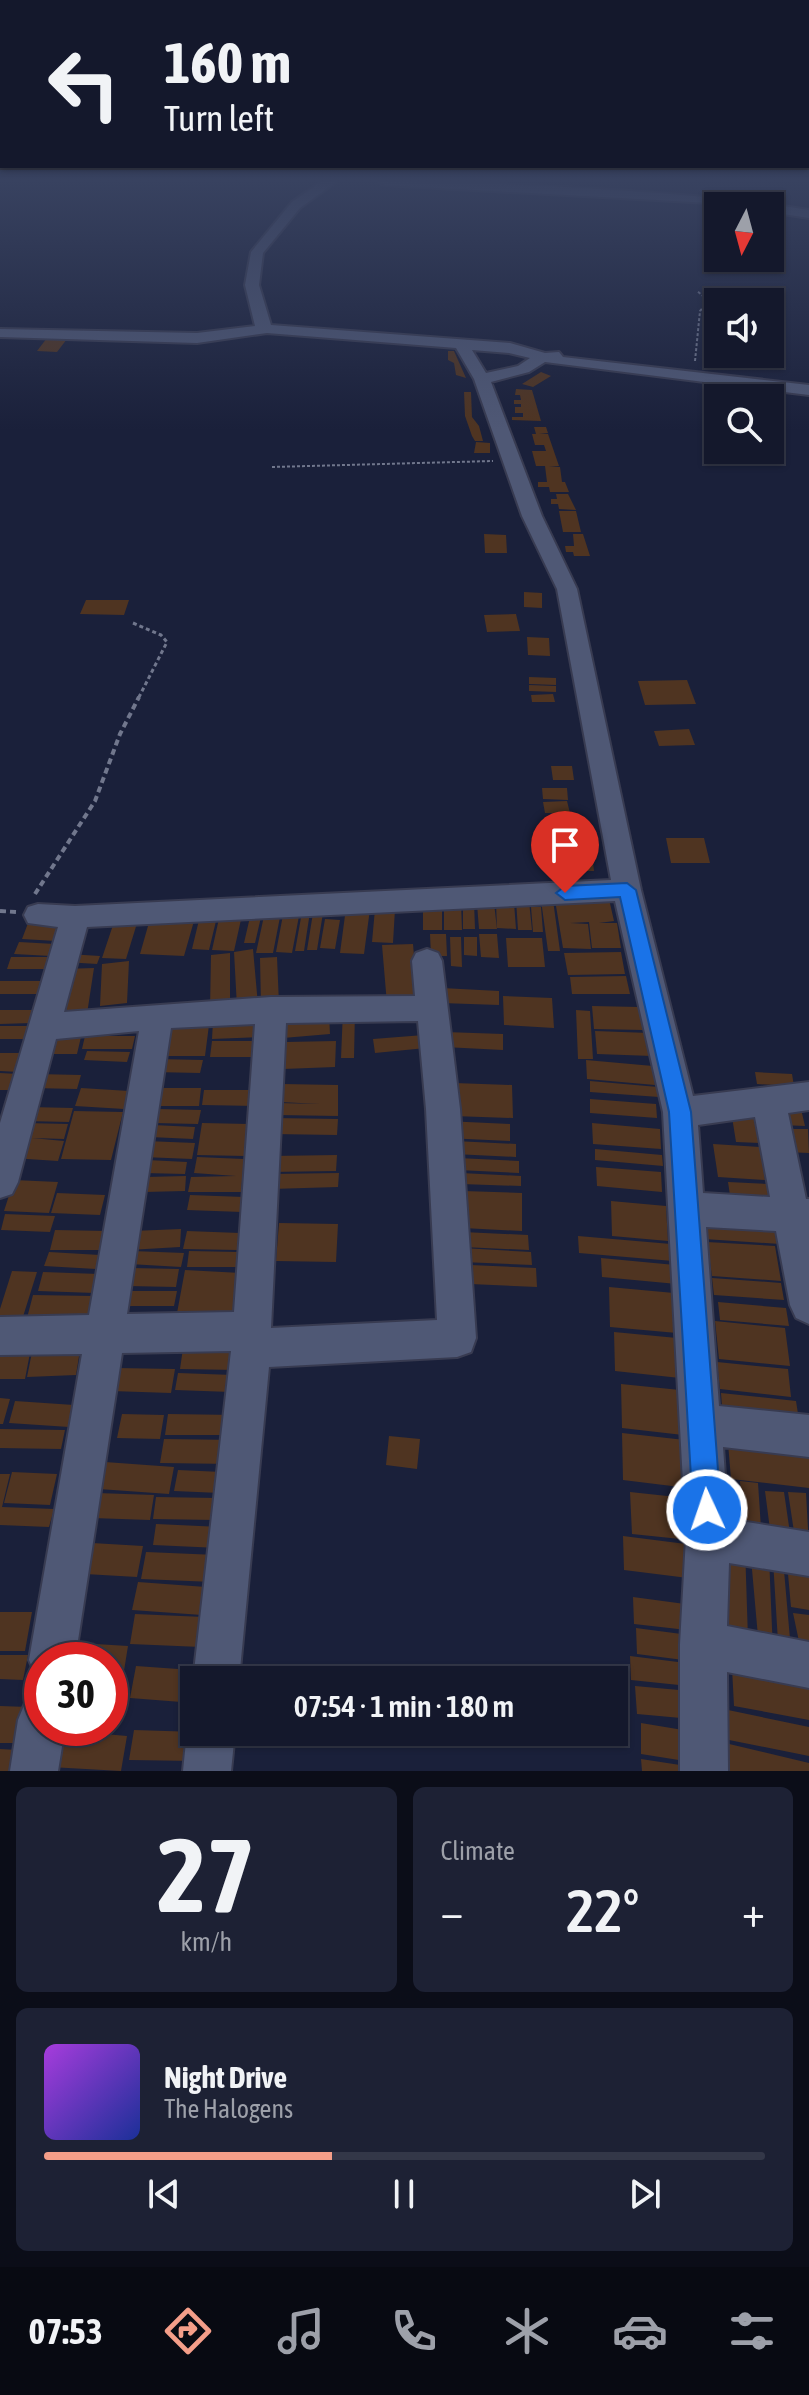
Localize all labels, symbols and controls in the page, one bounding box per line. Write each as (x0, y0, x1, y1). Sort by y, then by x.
text: 160 m (164, 31, 291, 95)
icon: left (32, 32, 136, 136)
text: Turn left (164, 97, 274, 139)
north arrow (704, 192, 784, 272)
map controls (704, 192, 784, 464)
button: sound (704, 288, 784, 368)
button: search (704, 384, 784, 464)
pin (531, 811, 599, 893)
icon: arrive (543, 823, 587, 867)
position arrow (665, 1468, 749, 1552)
speed limit sign: 30 (24, 1642, 128, 1746)
text: 07:54 · 1 min · 180 m (294, 1689, 514, 1723)
text: 27 (157, 1815, 255, 1934)
text: Climate (441, 1836, 515, 1866)
text: 22° (566, 1876, 639, 1945)
text: − (441, 1886, 463, 1936)
text: + (742, 1886, 765, 1936)
text: km/h (180, 1927, 232, 1957)
text: Night Drive (164, 2060, 287, 2094)
text: The Halogens (164, 2094, 293, 2124)
icon: previous (142, 2172, 186, 2216)
icon: pause (382, 2172, 426, 2216)
icon: next (623, 2172, 667, 2216)
icon: directions (160, 2303, 216, 2359)
icon: music (273, 2303, 329, 2359)
icon: phone (386, 2303, 442, 2359)
icon: climate (499, 2303, 555, 2359)
icon: car (612, 2303, 668, 2359)
icon: filters (724, 2303, 780, 2359)
text: 07:53 (28, 2310, 103, 2352)

